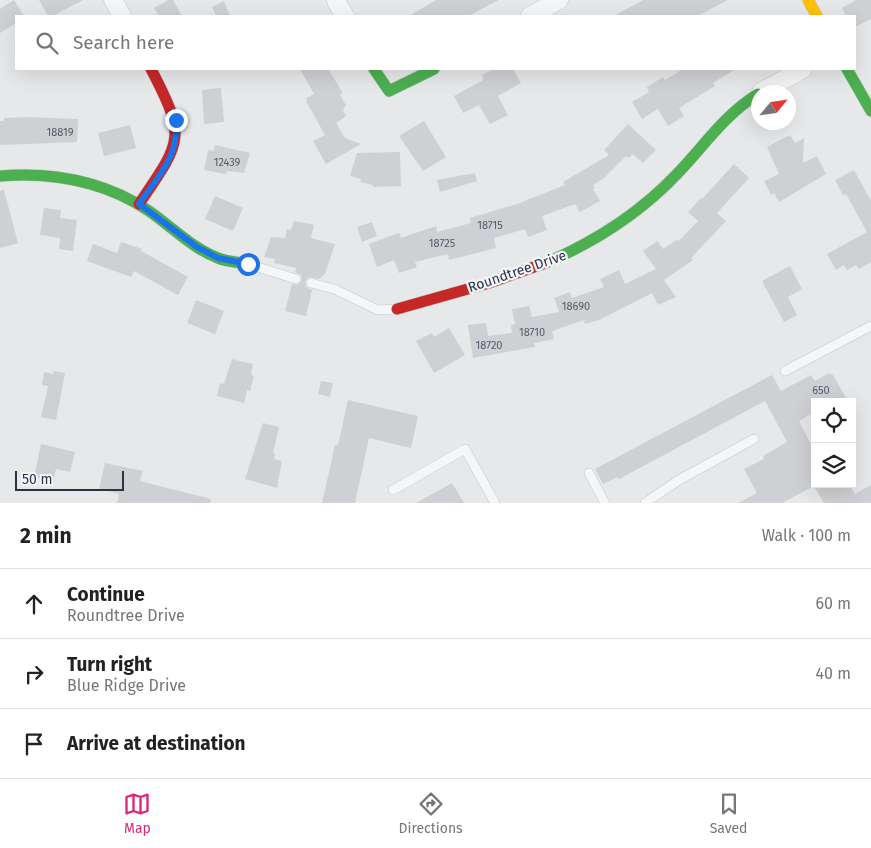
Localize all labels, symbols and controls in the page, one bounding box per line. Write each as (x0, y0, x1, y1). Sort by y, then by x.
search box (15, 15, 856, 70)
icon: search (33, 29, 61, 57)
text: Search here (73, 31, 174, 54)
north arrow (751, 85, 796, 130)
route end (165, 109, 188, 132)
house number: 18819 (46, 126, 74, 139)
house number: 12439 (214, 156, 241, 169)
house number: 18715 (477, 219, 503, 232)
house number: 18725 (429, 237, 456, 250)
street label: Roundtree Drive (466, 247, 569, 296)
route start (237, 253, 260, 276)
house number: 18690 (562, 300, 590, 313)
house number: 18710 (519, 326, 545, 339)
house number: 18720 (476, 339, 502, 352)
house number: 650 (812, 384, 830, 397)
map controls (811, 398, 856, 488)
button: locate (811, 398, 856, 443)
button: layers (811, 443, 856, 488)
scale bar (15, 468, 124, 491)
text: 50 m (22, 471, 53, 488)
text: 2 min (20, 523, 72, 549)
text: Walk · 100 m (762, 526, 851, 545)
text: Continue (67, 583, 145, 606)
icon: ahead (20, 590, 48, 618)
text: 60 m (816, 594, 851, 613)
text: Roundtree Drive (67, 606, 185, 625)
text: Turn right (67, 653, 152, 676)
icon: right (20, 660, 48, 688)
text: 40 m (816, 664, 851, 683)
text: Blue Ridge Drive (67, 676, 186, 695)
icon: arrive (20, 730, 48, 758)
text: Arrive at destination (67, 732, 246, 755)
tab: Map (123, 790, 151, 837)
tab: Directions (398, 790, 463, 837)
tab: Saved (710, 790, 748, 837)

